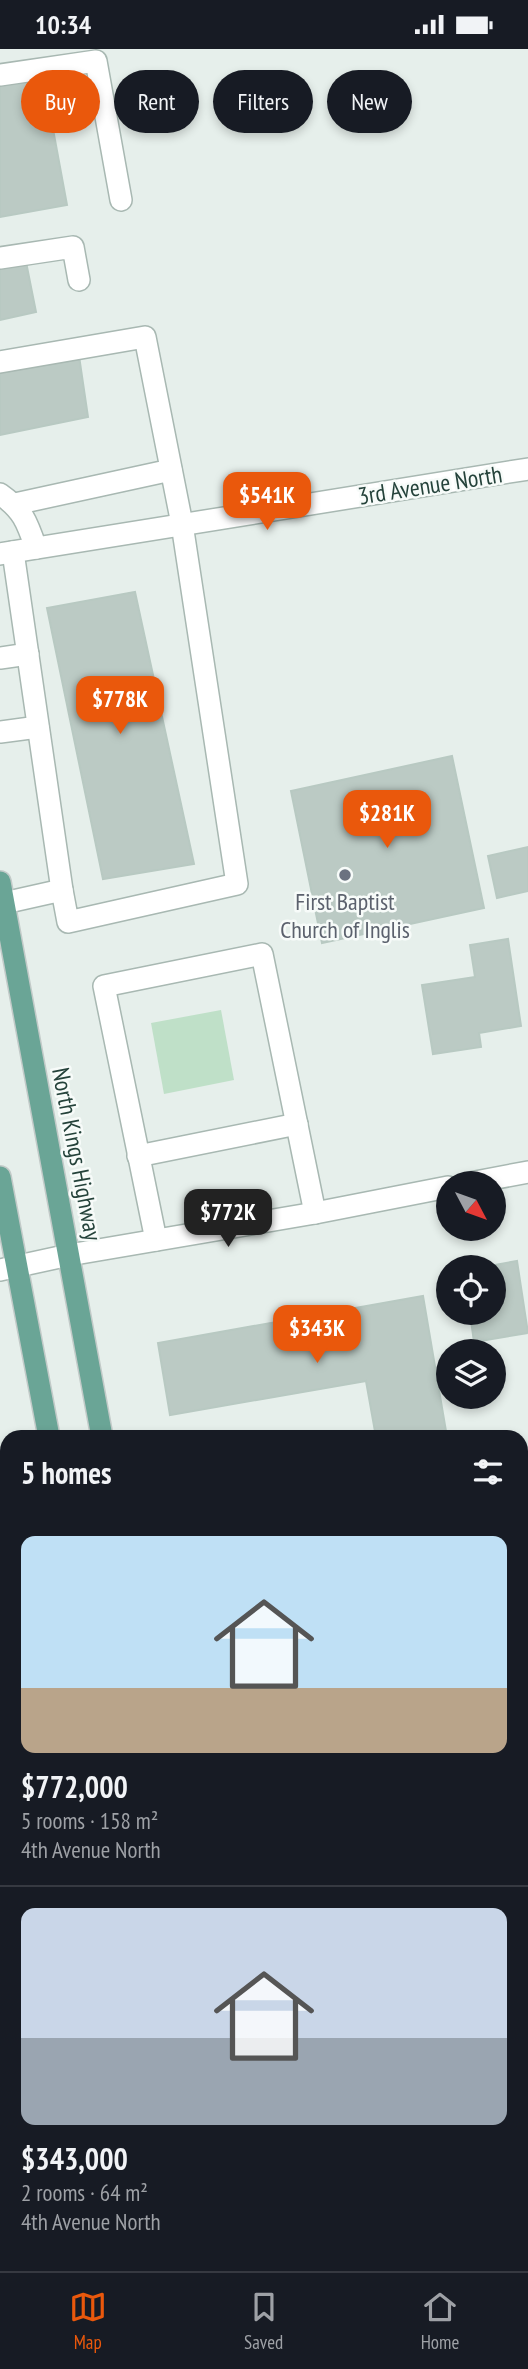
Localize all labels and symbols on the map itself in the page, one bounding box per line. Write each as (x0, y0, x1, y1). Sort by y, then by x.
street label: 3rd Avenue North (356, 458, 504, 512)
pin: $541K (218, 473, 316, 532)
pin: $778K (71, 677, 169, 736)
pin: $281K (338, 791, 436, 850)
marker: First Baptist Church of Inglis (337, 867, 353, 883)
place label: First Baptist Church of Inglis (280, 886, 410, 945)
street label: North Kings Highway (45, 1065, 109, 1243)
north arrow (436, 1171, 506, 1241)
pin: $772K (179, 1189, 277, 1249)
pin: $343K (268, 1305, 366, 1365)

